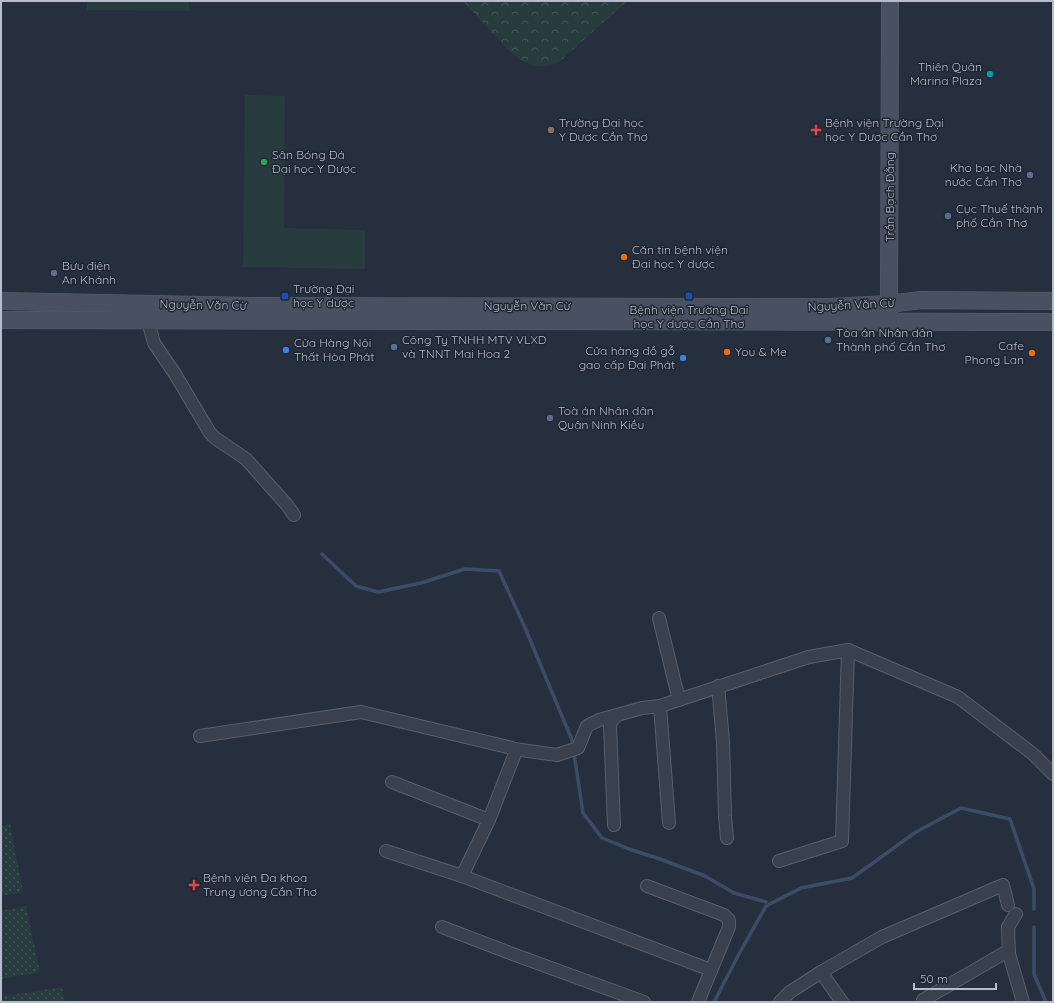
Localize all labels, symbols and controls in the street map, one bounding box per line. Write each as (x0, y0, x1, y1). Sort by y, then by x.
place label: Thiên Quân Marina Plaza (910, 59, 982, 88)
marker: Thiên Quân Marina Plaza (985, 69, 995, 79)
place label: Trường Đại học Y Dược Cần Thơ (559, 115, 648, 144)
place label: Bệnh viện Trường Đại học Y Dược Cần Thơ (825, 115, 944, 144)
marker: Bệnh viện Trường Đại học Y Dược Cần Thơ (810, 124, 822, 136)
marker: Trường Đại học Y Dược Cần Thơ (546, 125, 556, 135)
place label: Sân Bóng Đá Đại học Y Dược (272, 147, 356, 176)
street label: Trần Bạch Đằng (882, 152, 897, 242)
marker: Sân Bóng Đá Đại học Y Dược (259, 157, 269, 167)
place label: Kho bạc Nhà nước Cần Thơ (945, 160, 1022, 189)
marker: Kho bạc Nhà nước Cần Thơ (1025, 170, 1035, 180)
place label: Cục Thuế thành phố Cần Thơ (956, 201, 1043, 230)
marker: Cục Thuế thành phố Cần Thơ (943, 211, 953, 221)
place label: Căn tin bệnh viện Đại học Y dược (632, 242, 728, 271)
marker: Căn tin bệnh viện Đại học Y dược (619, 252, 629, 262)
place label: Bưu điện An Khánh (62, 258, 116, 287)
marker: Bưu điện An Khánh (49, 268, 59, 278)
place label: Trường Đại học Y dược (293, 281, 354, 310)
marker: Trường Đại học Y dược (280, 291, 290, 301)
marker: Bệnh viện Trường Đại học Y dược Cần Thơ (684, 291, 694, 301)
street label: Nguyễn Văn Cừ (807, 295, 896, 314)
street label: Nguyễn Văn Cừ (160, 296, 248, 313)
street label: Nguyễn Văn Cừ (484, 298, 572, 313)
place label: Bệnh viện Trường Đại học Y dược Cần Thơ (630, 302, 748, 331)
place label: Tòa án Nhân dân Thành phố Cần Thơ (836, 325, 946, 354)
place label: Công Ty TNHH MTV VLXD và TNNT Mai Hoa 2 (402, 332, 547, 361)
place label: Cửa Hàng Nội Thất Hòa Phát (294, 335, 374, 364)
marker: Tòa án Nhân dân Thành phố Cần Thơ (823, 335, 833, 345)
place label: Cafe Phong Lan (964, 338, 1024, 367)
marker: Công Ty TNHH MTV VLXD và TNNT Mai Hoa 2 (389, 342, 399, 352)
place label: Cửa hàng đồ gỗ gao cấp Đại Phát (579, 343, 675, 372)
place label: You & Me (735, 344, 787, 359)
marker: Cửa Hàng Nội Thất Hòa Phát (281, 345, 291, 355)
marker: You & Me (722, 347, 732, 357)
marker: Cafe Phong Lan (1027, 348, 1037, 358)
marker: Cửa hàng đồ gỗ gao cấp Đại Phát (678, 353, 688, 363)
place label: Toà án Nhân dân Quận Ninh Kiều (558, 403, 654, 432)
marker: Toà án Nhân dân Quận Ninh Kiều (545, 413, 555, 423)
place label: Bệnh viện Đa khoa Trung ương Cần Thơ (203, 870, 317, 899)
marker: Bệnh viện Đa khoa Trung ương Cần Thơ (188, 879, 200, 891)
scale bar (914, 965, 996, 991)
text: 50 m (920, 971, 948, 986)

